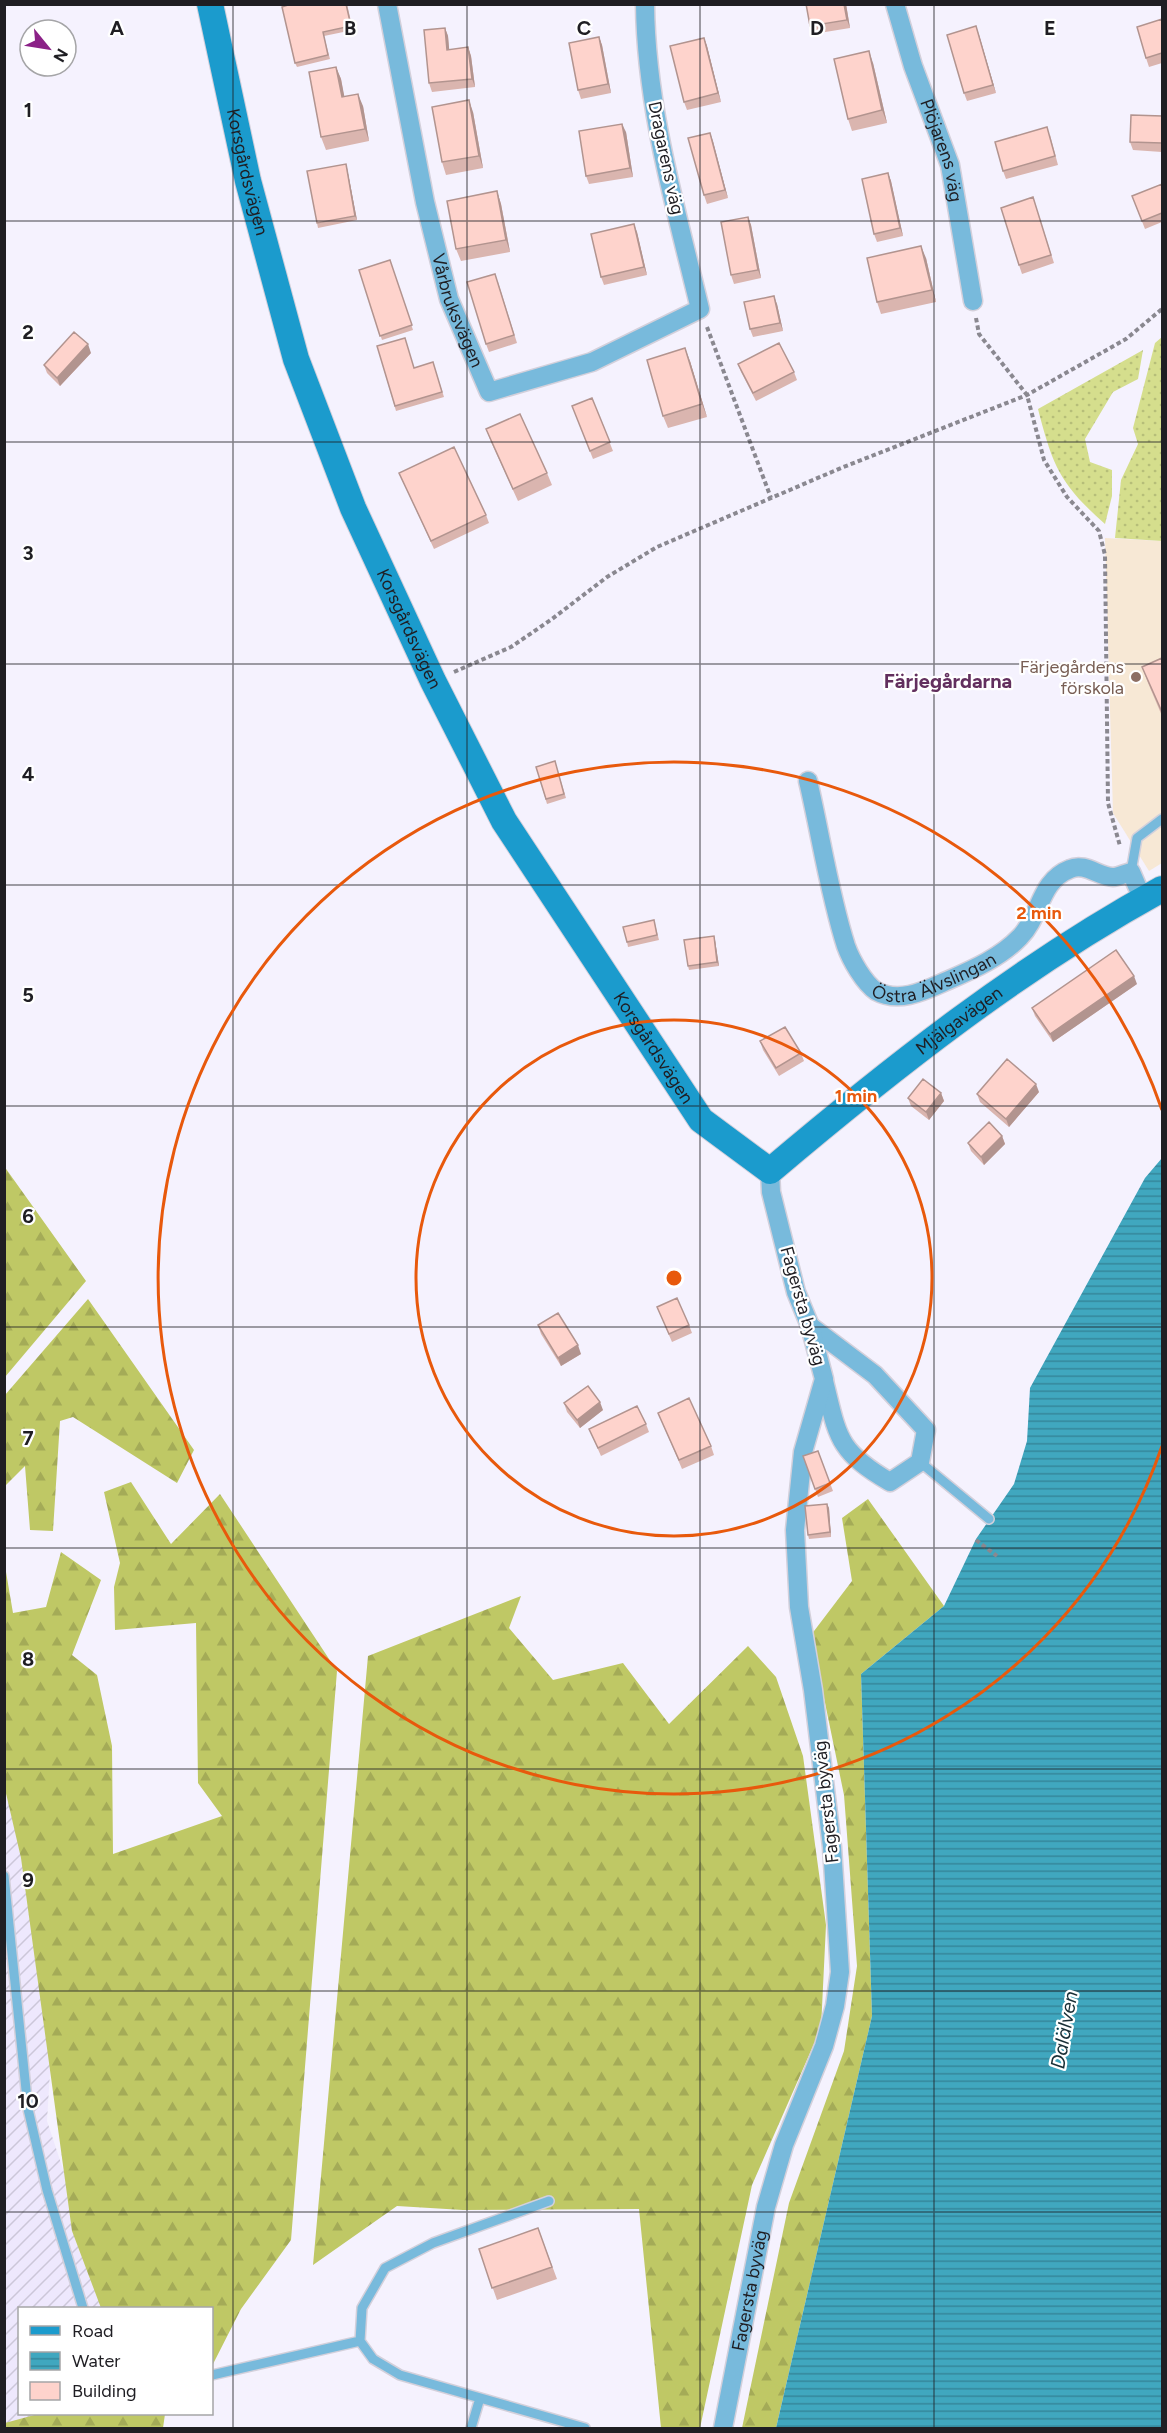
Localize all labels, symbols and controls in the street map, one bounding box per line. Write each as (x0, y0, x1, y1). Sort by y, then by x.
text: A (110, 16, 125, 40)
text: B (344, 16, 356, 40)
text: C (577, 16, 591, 40)
text: D (810, 16, 824, 40)
text: E (1044, 16, 1056, 40)
north arrow (18, 18, 78, 78)
text: N (49, 45, 72, 65)
street label: Plöjarens väg (915, 96, 967, 203)
text: 1 (24, 98, 32, 122)
street label: Dragarens väg (643, 99, 689, 217)
street label: Korsgårdsvägen (222, 107, 273, 238)
street label: Vårbruksvägen (427, 251, 488, 371)
text: 2 (22, 320, 34, 344)
text: 3 (22, 541, 34, 565)
street label: Korsgårdsvägen (372, 565, 446, 692)
place label: Färjegårdens förskola (1020, 656, 1124, 699)
district label: Färjegårdarna (884, 669, 1012, 693)
marker: Färjegårdens förskola (1129, 670, 1143, 684)
text: 4 (22, 762, 35, 786)
text: 2 min (1016, 902, 1062, 924)
street label: Östra Älvslingan (868, 948, 1000, 1007)
street label: Mjälgavägen (911, 982, 1006, 1060)
text: 5 (22, 983, 34, 1007)
street label: Korsgårdsvägen (609, 988, 698, 1108)
text: 1 min (835, 1085, 877, 1107)
text: 6 (22, 1204, 34, 1228)
street label: Fagersta byväg (775, 1244, 831, 1368)
centre of rings (664, 1268, 684, 1288)
text: 7 (22, 1426, 34, 1450)
text: 8 (22, 1647, 34, 1671)
street label: Fagersta byväg (809, 1740, 843, 1864)
text: 9 (22, 1868, 34, 1892)
water label: Dalälven (1045, 1989, 1083, 2071)
text: 10 (17, 2089, 39, 2113)
street label: Fagersta byväg (727, 2228, 772, 2353)
legend (18, 2307, 213, 2415)
text: Road (72, 2320, 113, 2342)
text: Water (72, 2350, 120, 2372)
text: Building (72, 2380, 137, 2402)

